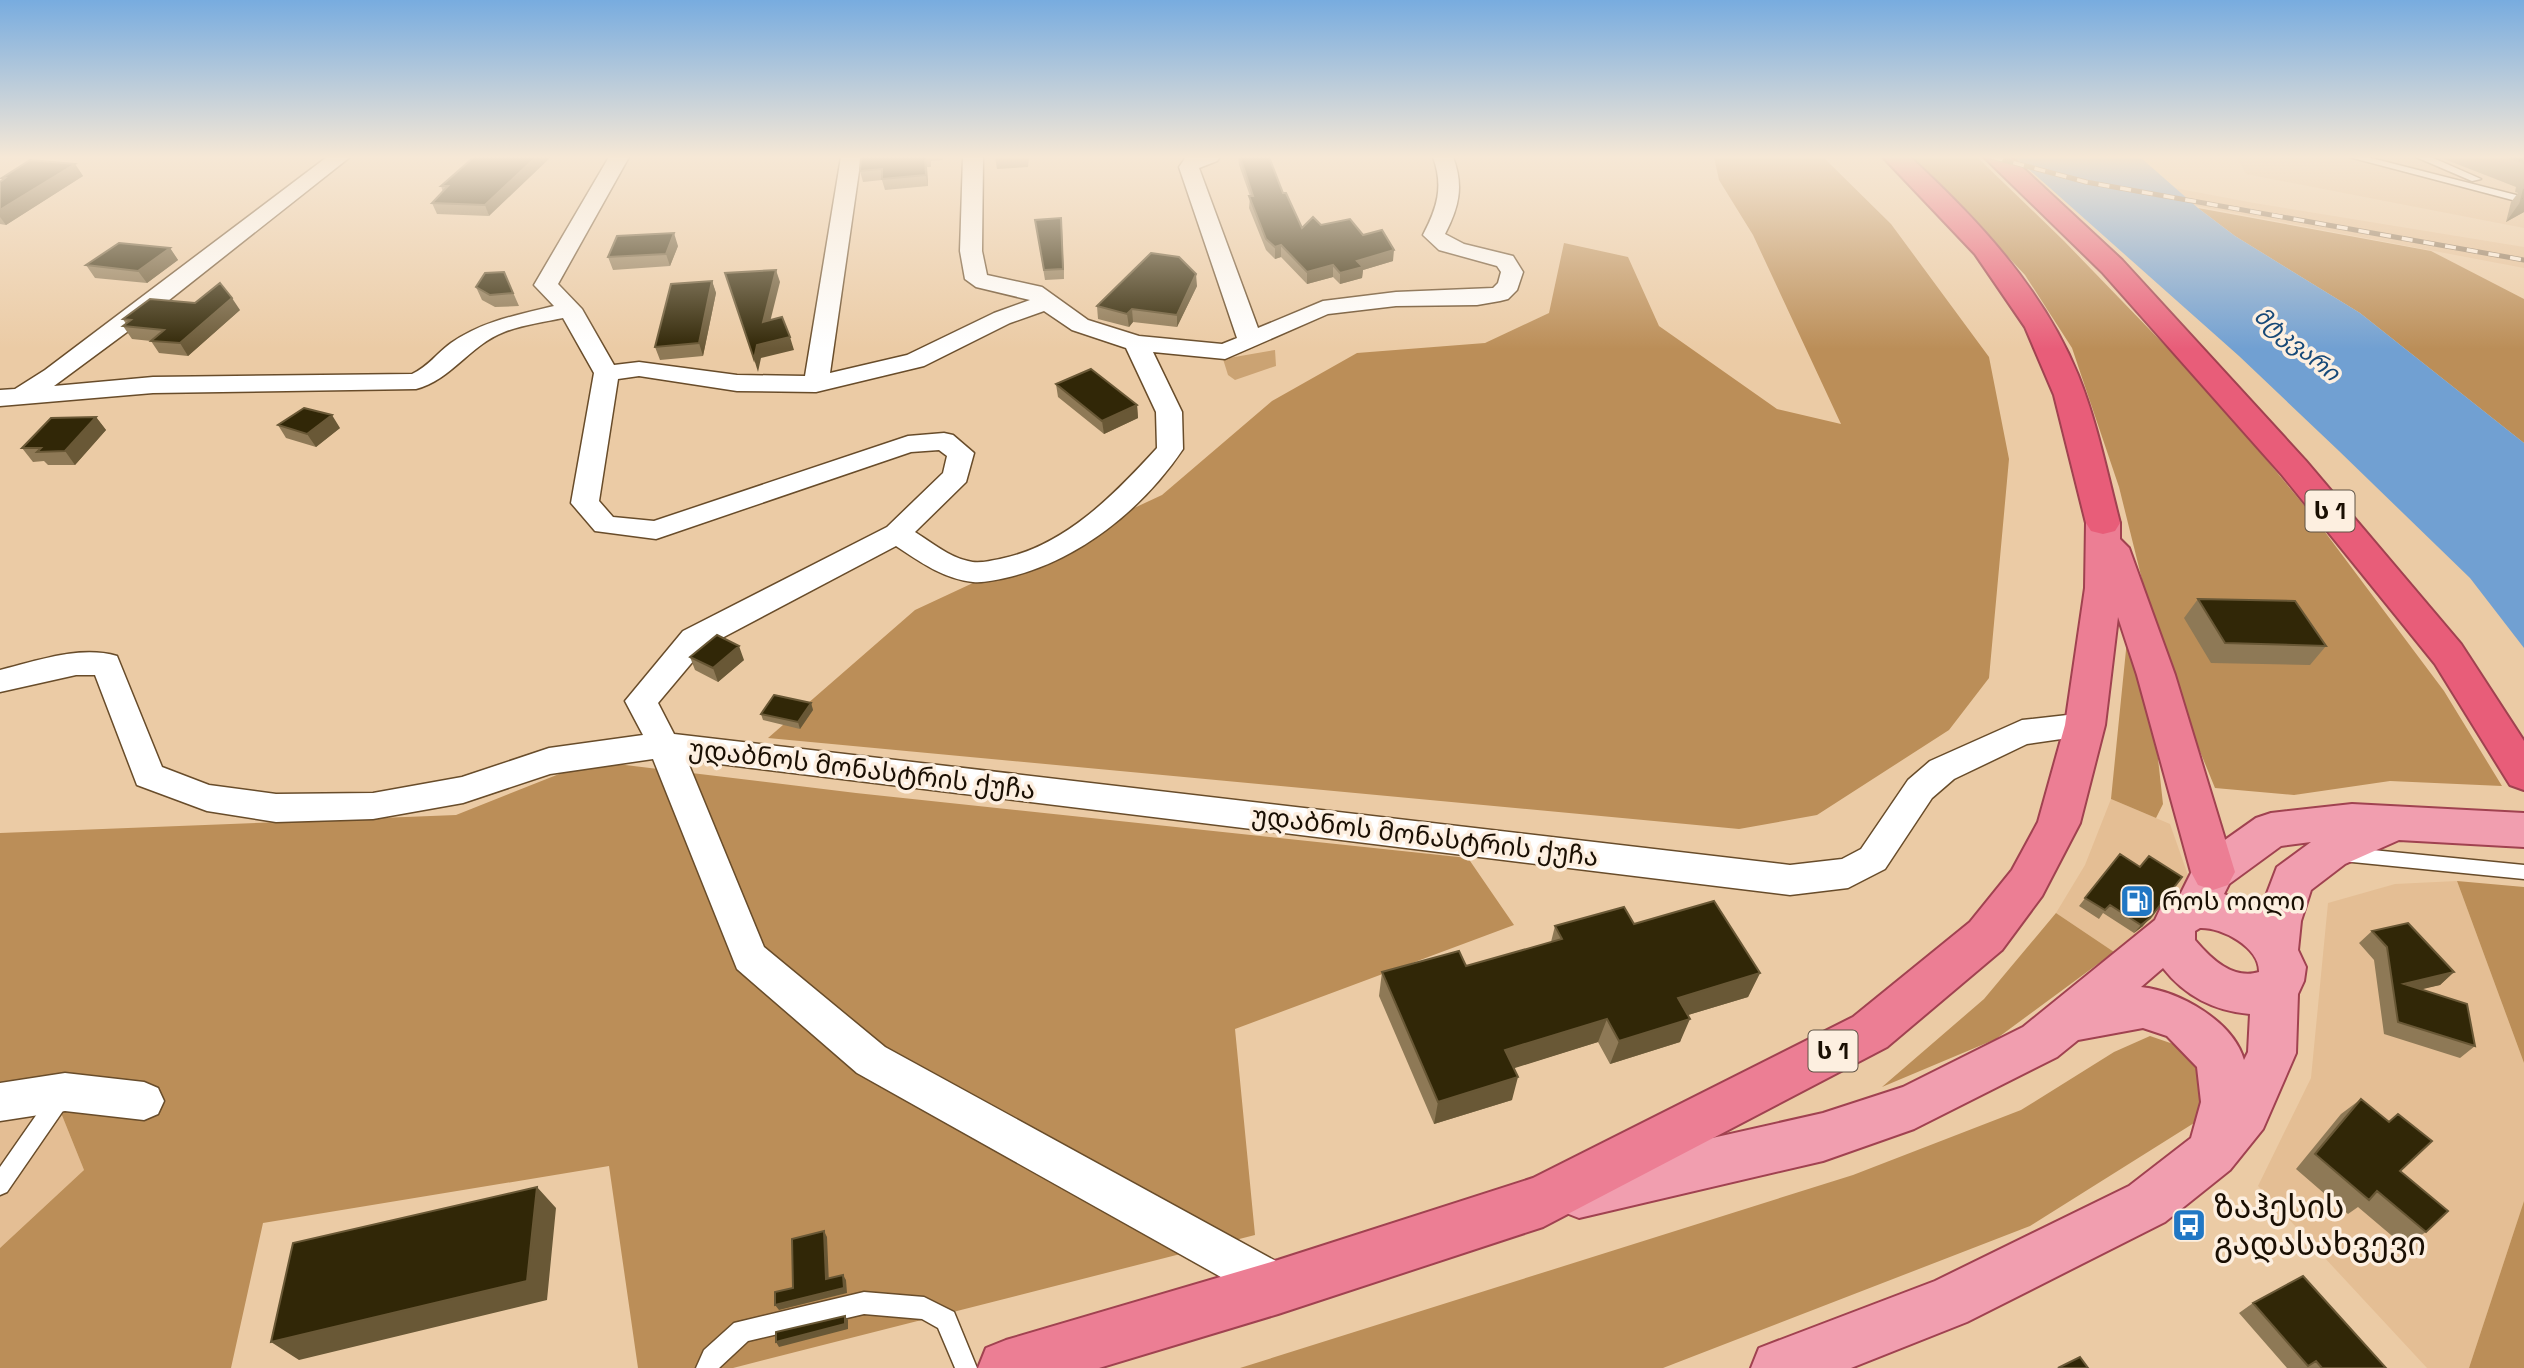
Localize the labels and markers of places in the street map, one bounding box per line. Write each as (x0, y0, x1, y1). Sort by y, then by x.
fuel station icon: როს ოილი (2118, 882, 2156, 920)
place label: როს ოილი (2162, 884, 2305, 918)
place label: ზაჰესის გადასახვევი (2214, 1187, 2426, 1264)
bus stop icon: ზაჰესის გადასახვევი (2170, 1206, 2208, 1244)

